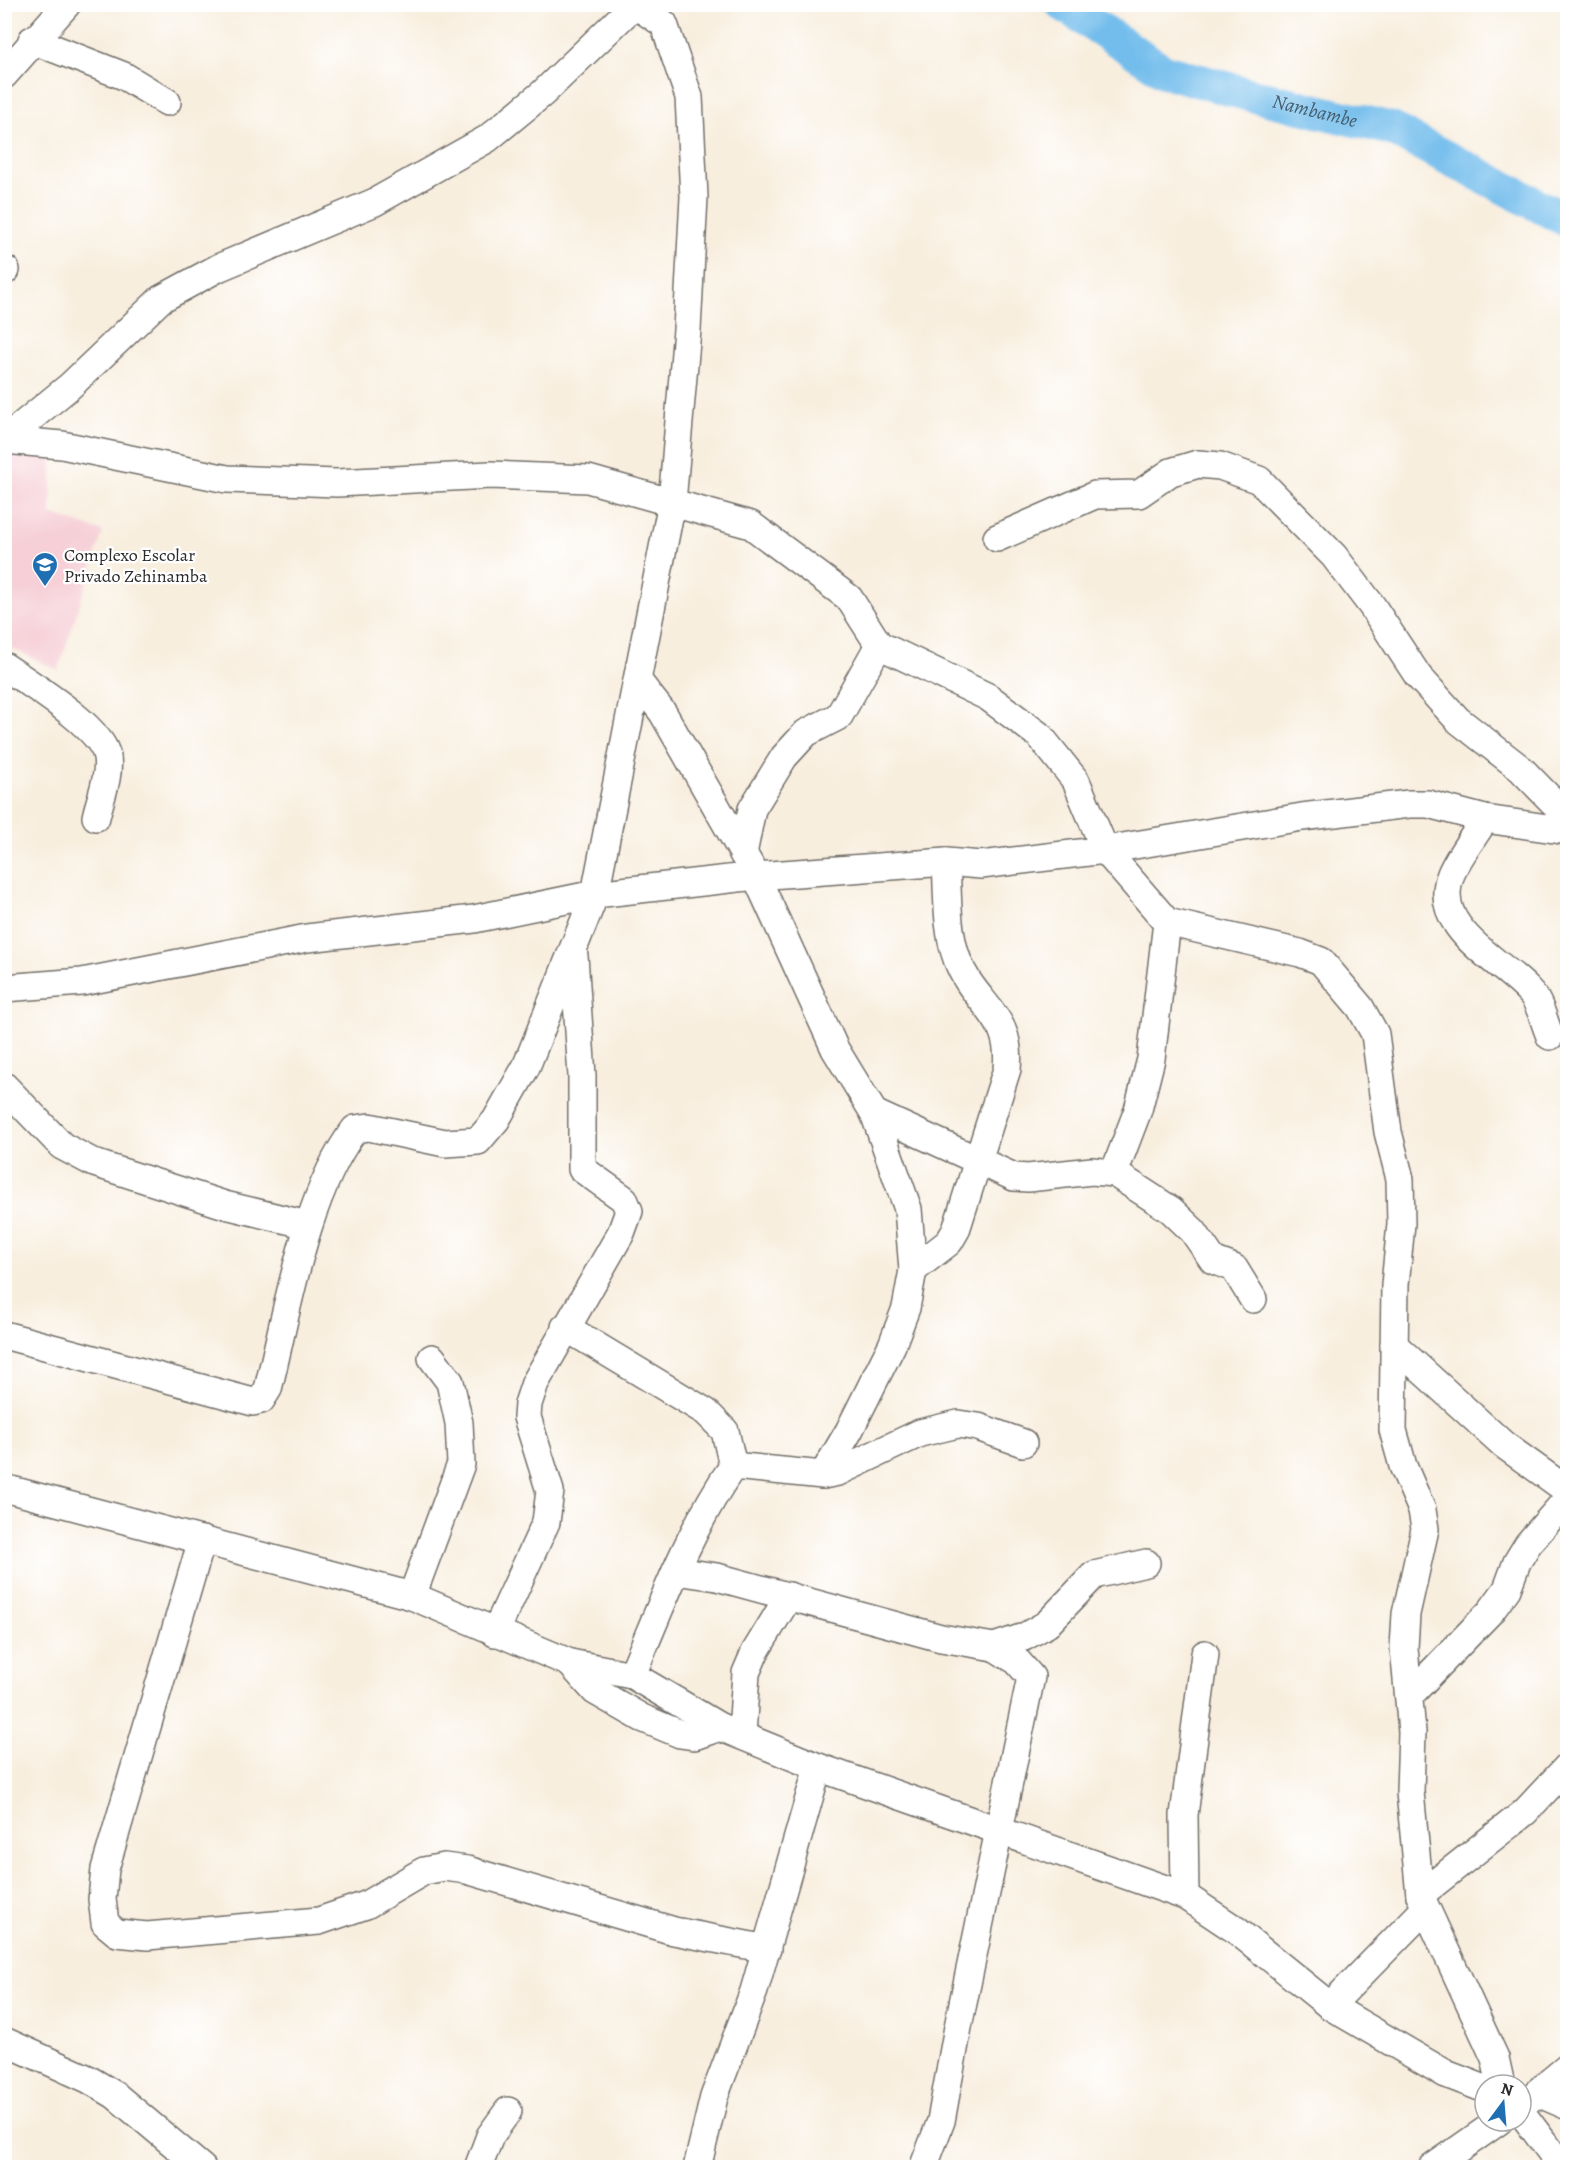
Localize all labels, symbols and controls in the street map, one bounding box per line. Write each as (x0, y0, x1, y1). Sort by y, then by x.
water label: Nambambe (1269, 88, 1360, 134)
place label: Complexo Escolar Privado Zehinamba (64, 543, 208, 588)
school or university icon: Complexo Escolar Privado Zehinamba (30, 550, 60, 588)
north arrow (1473, 2073, 1533, 2133)
text: N (1498, 2077, 1516, 2102)

